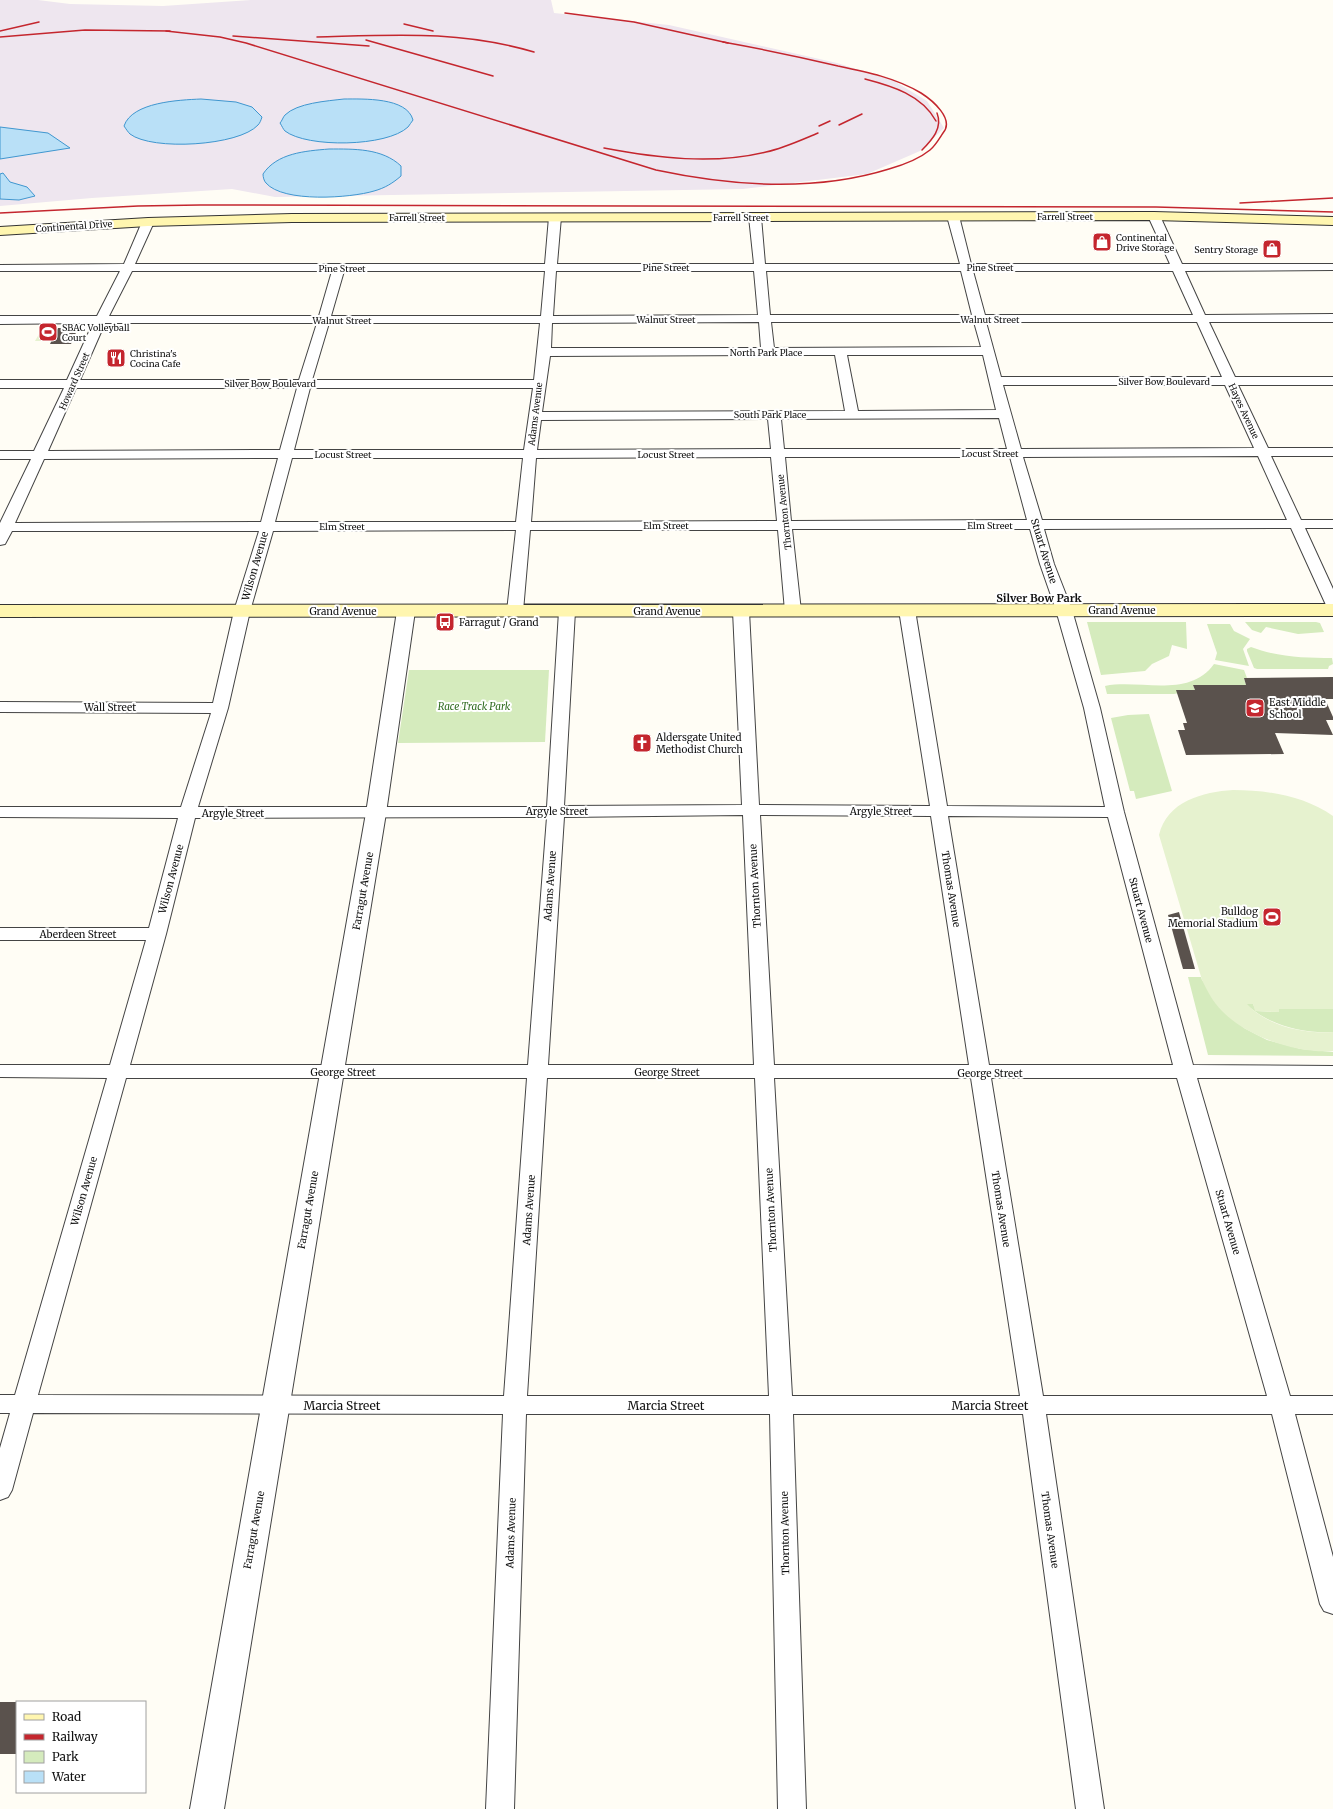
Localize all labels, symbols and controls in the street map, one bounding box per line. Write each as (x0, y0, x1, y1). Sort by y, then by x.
street label: Farrell Street (1037, 211, 1093, 222)
street label: Farrell Street (389, 212, 445, 223)
street label: Farrell Street (713, 212, 769, 223)
street label: Continental Drive (35, 218, 113, 234)
shop icon: Continental Drive Storage (1091, 231, 1113, 253)
place label: Continental Drive Storage (1116, 232, 1174, 253)
shop icon: Sentry Storage (1261, 238, 1283, 260)
place label: Sentry Storage (1194, 244, 1258, 255)
street label: Pine Street (642, 262, 690, 273)
street label: Pine Street (966, 262, 1014, 273)
street label: Pine Street (318, 263, 366, 274)
street label: Walnut Street (636, 314, 696, 325)
street label: Walnut Street (960, 314, 1020, 325)
street label: Walnut Street (312, 315, 372, 326)
sports icon: SBAC Volleyball Court (37, 321, 59, 343)
place label: SBAC Volleyball Court (62, 322, 130, 343)
restaurant icon: Christina's Cocina Cafe (105, 347, 127, 369)
street label: North Park Place (730, 347, 802, 358)
place label: Christina's Cocina Cafe (130, 348, 181, 369)
street label: Howard Street (56, 350, 92, 411)
street label: Silver Bow Boulevard (1118, 376, 1210, 387)
street label: Silver Bow Boulevard (224, 378, 316, 389)
street label: Adams Avenue (526, 381, 544, 447)
street label: Hayes Avenue (1226, 382, 1262, 441)
street label: South Park Place (734, 409, 807, 420)
street label: Locust Street (961, 448, 1019, 459)
street label: Locust Street (314, 449, 372, 460)
street label: Locust Street (637, 449, 695, 460)
street label: Thornton Avenue (775, 474, 793, 550)
street label: Stuart Avenue (1028, 517, 1060, 585)
street label: Elm Street (643, 520, 689, 531)
street label: Elm Street (967, 520, 1013, 531)
street label: Elm Street (319, 521, 365, 532)
street label: Wilson Avenue (239, 530, 271, 603)
district label: Silver Bow Park (996, 591, 1083, 605)
street label: Grand Avenue (1089, 604, 1155, 617)
street label: Grand Avenue (310, 605, 376, 618)
street label: Grand Avenue (634, 605, 700, 618)
bus stop icon: Farragut / Grand (434, 611, 456, 633)
place label: Farragut / Grand (459, 616, 539, 629)
place label: East Middle School (1269, 696, 1326, 721)
school or university icon: East Middle School (1244, 697, 1266, 719)
park label: Race Track Park (438, 700, 511, 713)
street label: Wall Street (83, 701, 136, 714)
place label: Aldersgate United Methodist Church (655, 731, 743, 756)
church icon: Aldersgate United Methodist Church (631, 732, 653, 754)
street label: Argyle Street (525, 805, 588, 818)
street label: Argyle Street (849, 805, 912, 818)
street label: Argyle Street (201, 807, 264, 820)
street label: Wilson Avenue (155, 843, 186, 916)
street label: Thornton Avenue (746, 844, 764, 928)
street label: Adams Avenue (541, 850, 559, 923)
street label: Thomas Avenue (939, 850, 963, 928)
street label: Farragut Avenue (350, 851, 376, 931)
street label: Stuart Avenue (1126, 876, 1156, 944)
place label: Bulldog Memorial Stadium (1168, 905, 1258, 930)
sports icon: Bulldog Memorial Stadium (1261, 906, 1283, 928)
street label: Aberdeen Street (39, 928, 117, 941)
street label: George Street (310, 1066, 376, 1079)
street label: George Street (634, 1066, 700, 1079)
street label: George Street (957, 1067, 1023, 1080)
street label: Wilson Avenue (68, 1155, 100, 1228)
street label: Thornton Avenue (762, 1168, 780, 1252)
street label: Farragut Avenue (295, 1170, 321, 1250)
street label: Thomas Avenue (989, 1170, 1013, 1248)
street label: Adams Avenue (520, 1174, 538, 1247)
street label: Stuart Avenue (1212, 1188, 1244, 1256)
street label: Marcia Street (304, 1398, 381, 1413)
street label: Marcia Street (628, 1398, 705, 1413)
street label: Marcia Street (952, 1398, 1029, 1413)
street label: Farragut Avenue (241, 1490, 267, 1570)
street label: Thornton Avenue (778, 1491, 792, 1575)
street label: Thomas Avenue (1038, 1491, 1062, 1569)
street label: Adams Avenue (503, 1497, 519, 1570)
legend (16, 1701, 146, 1793)
text: Road (52, 1709, 81, 1724)
text: Railway (52, 1729, 98, 1744)
text: Park (52, 1749, 79, 1764)
text: Water (51, 1769, 87, 1784)

